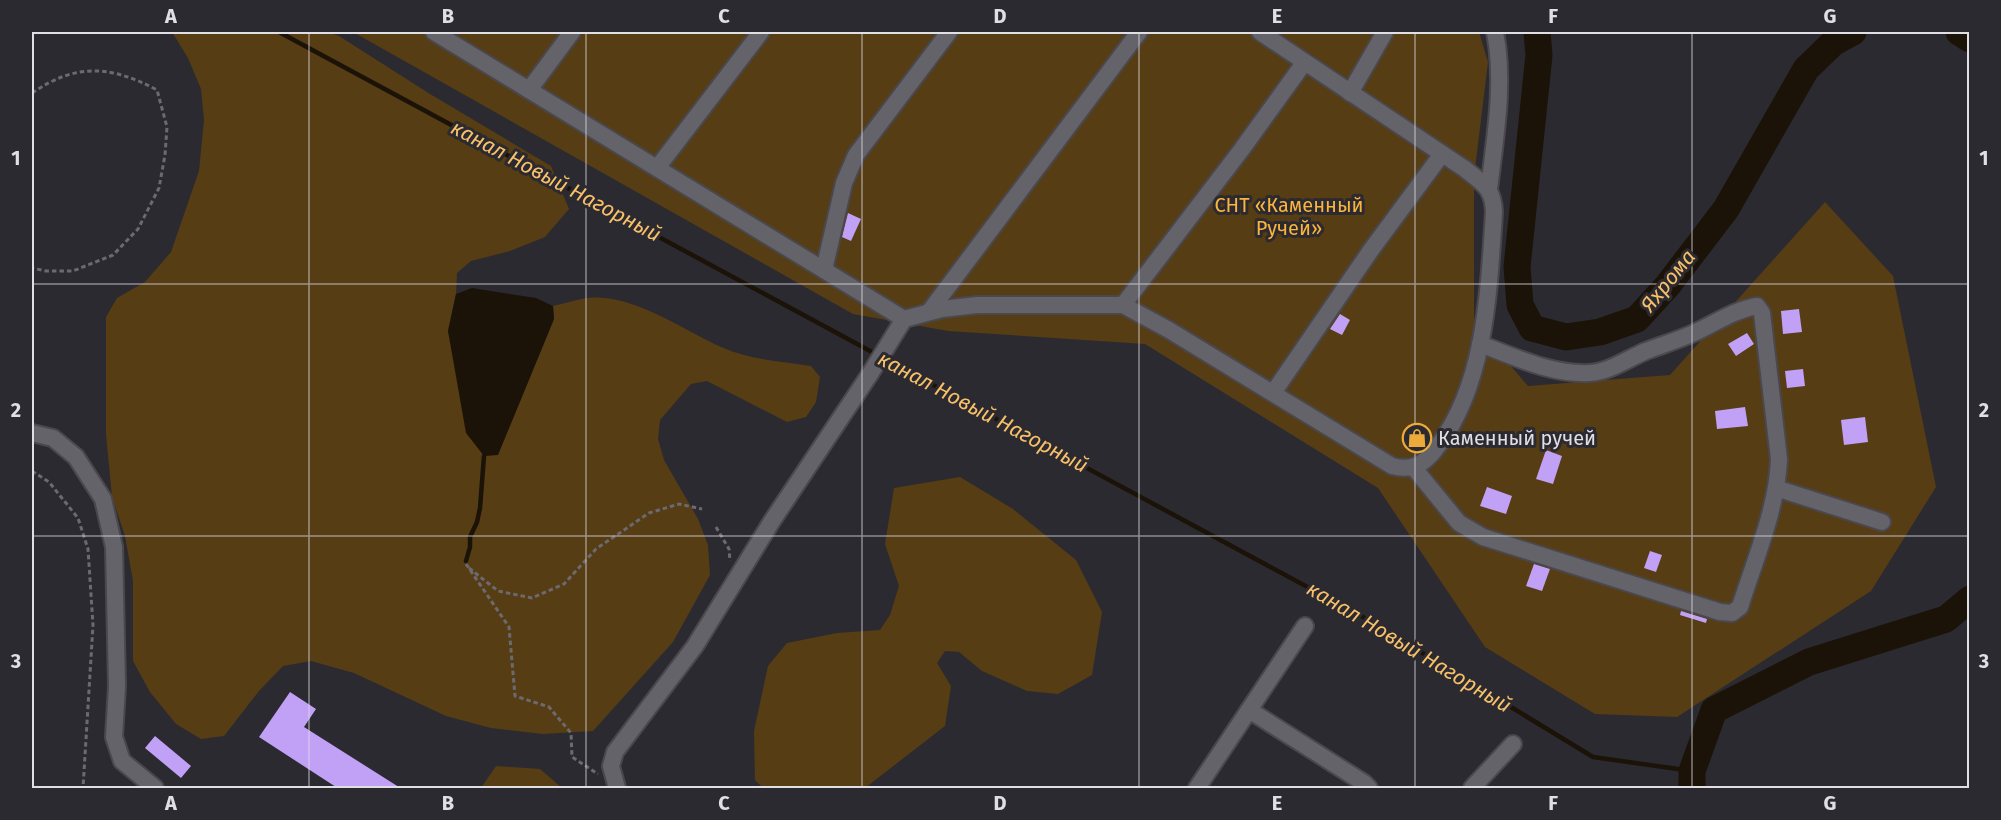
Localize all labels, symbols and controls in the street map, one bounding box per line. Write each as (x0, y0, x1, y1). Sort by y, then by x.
text: A (164, 4, 178, 28)
text: B (442, 4, 454, 28)
text: C (718, 4, 730, 28)
text: D (993, 4, 1007, 28)
text: E (1272, 4, 1282, 28)
text: F (1548, 4, 1558, 28)
text: G (1824, 4, 1836, 28)
water label: канал Новый Нагорный (446, 115, 666, 247)
text: 1 (11, 146, 21, 170)
text: 1 (1979, 146, 1989, 170)
park label: СНТ «Каменный Ручей» (1214, 193, 1364, 240)
water label: Яхрома (1634, 244, 1701, 318)
water label: канал Новый Нагорный (873, 346, 1093, 478)
text: 2 (11, 398, 21, 422)
text: 2 (1979, 398, 1989, 422)
shop icon: Каменный ручей (1401, 422, 1433, 454)
place label: Каменный ручей (1438, 426, 1596, 450)
water label: канал Новый Нагорный (1302, 576, 1516, 718)
text: 3 (10, 649, 21, 673)
text: 3 (1978, 649, 1989, 673)
text: A (164, 791, 178, 815)
text: B (442, 791, 454, 815)
text: C (718, 791, 730, 815)
text: D (993, 791, 1007, 815)
text: E (1272, 791, 1282, 815)
text: F (1548, 791, 1558, 815)
text: G (1824, 791, 1836, 815)

